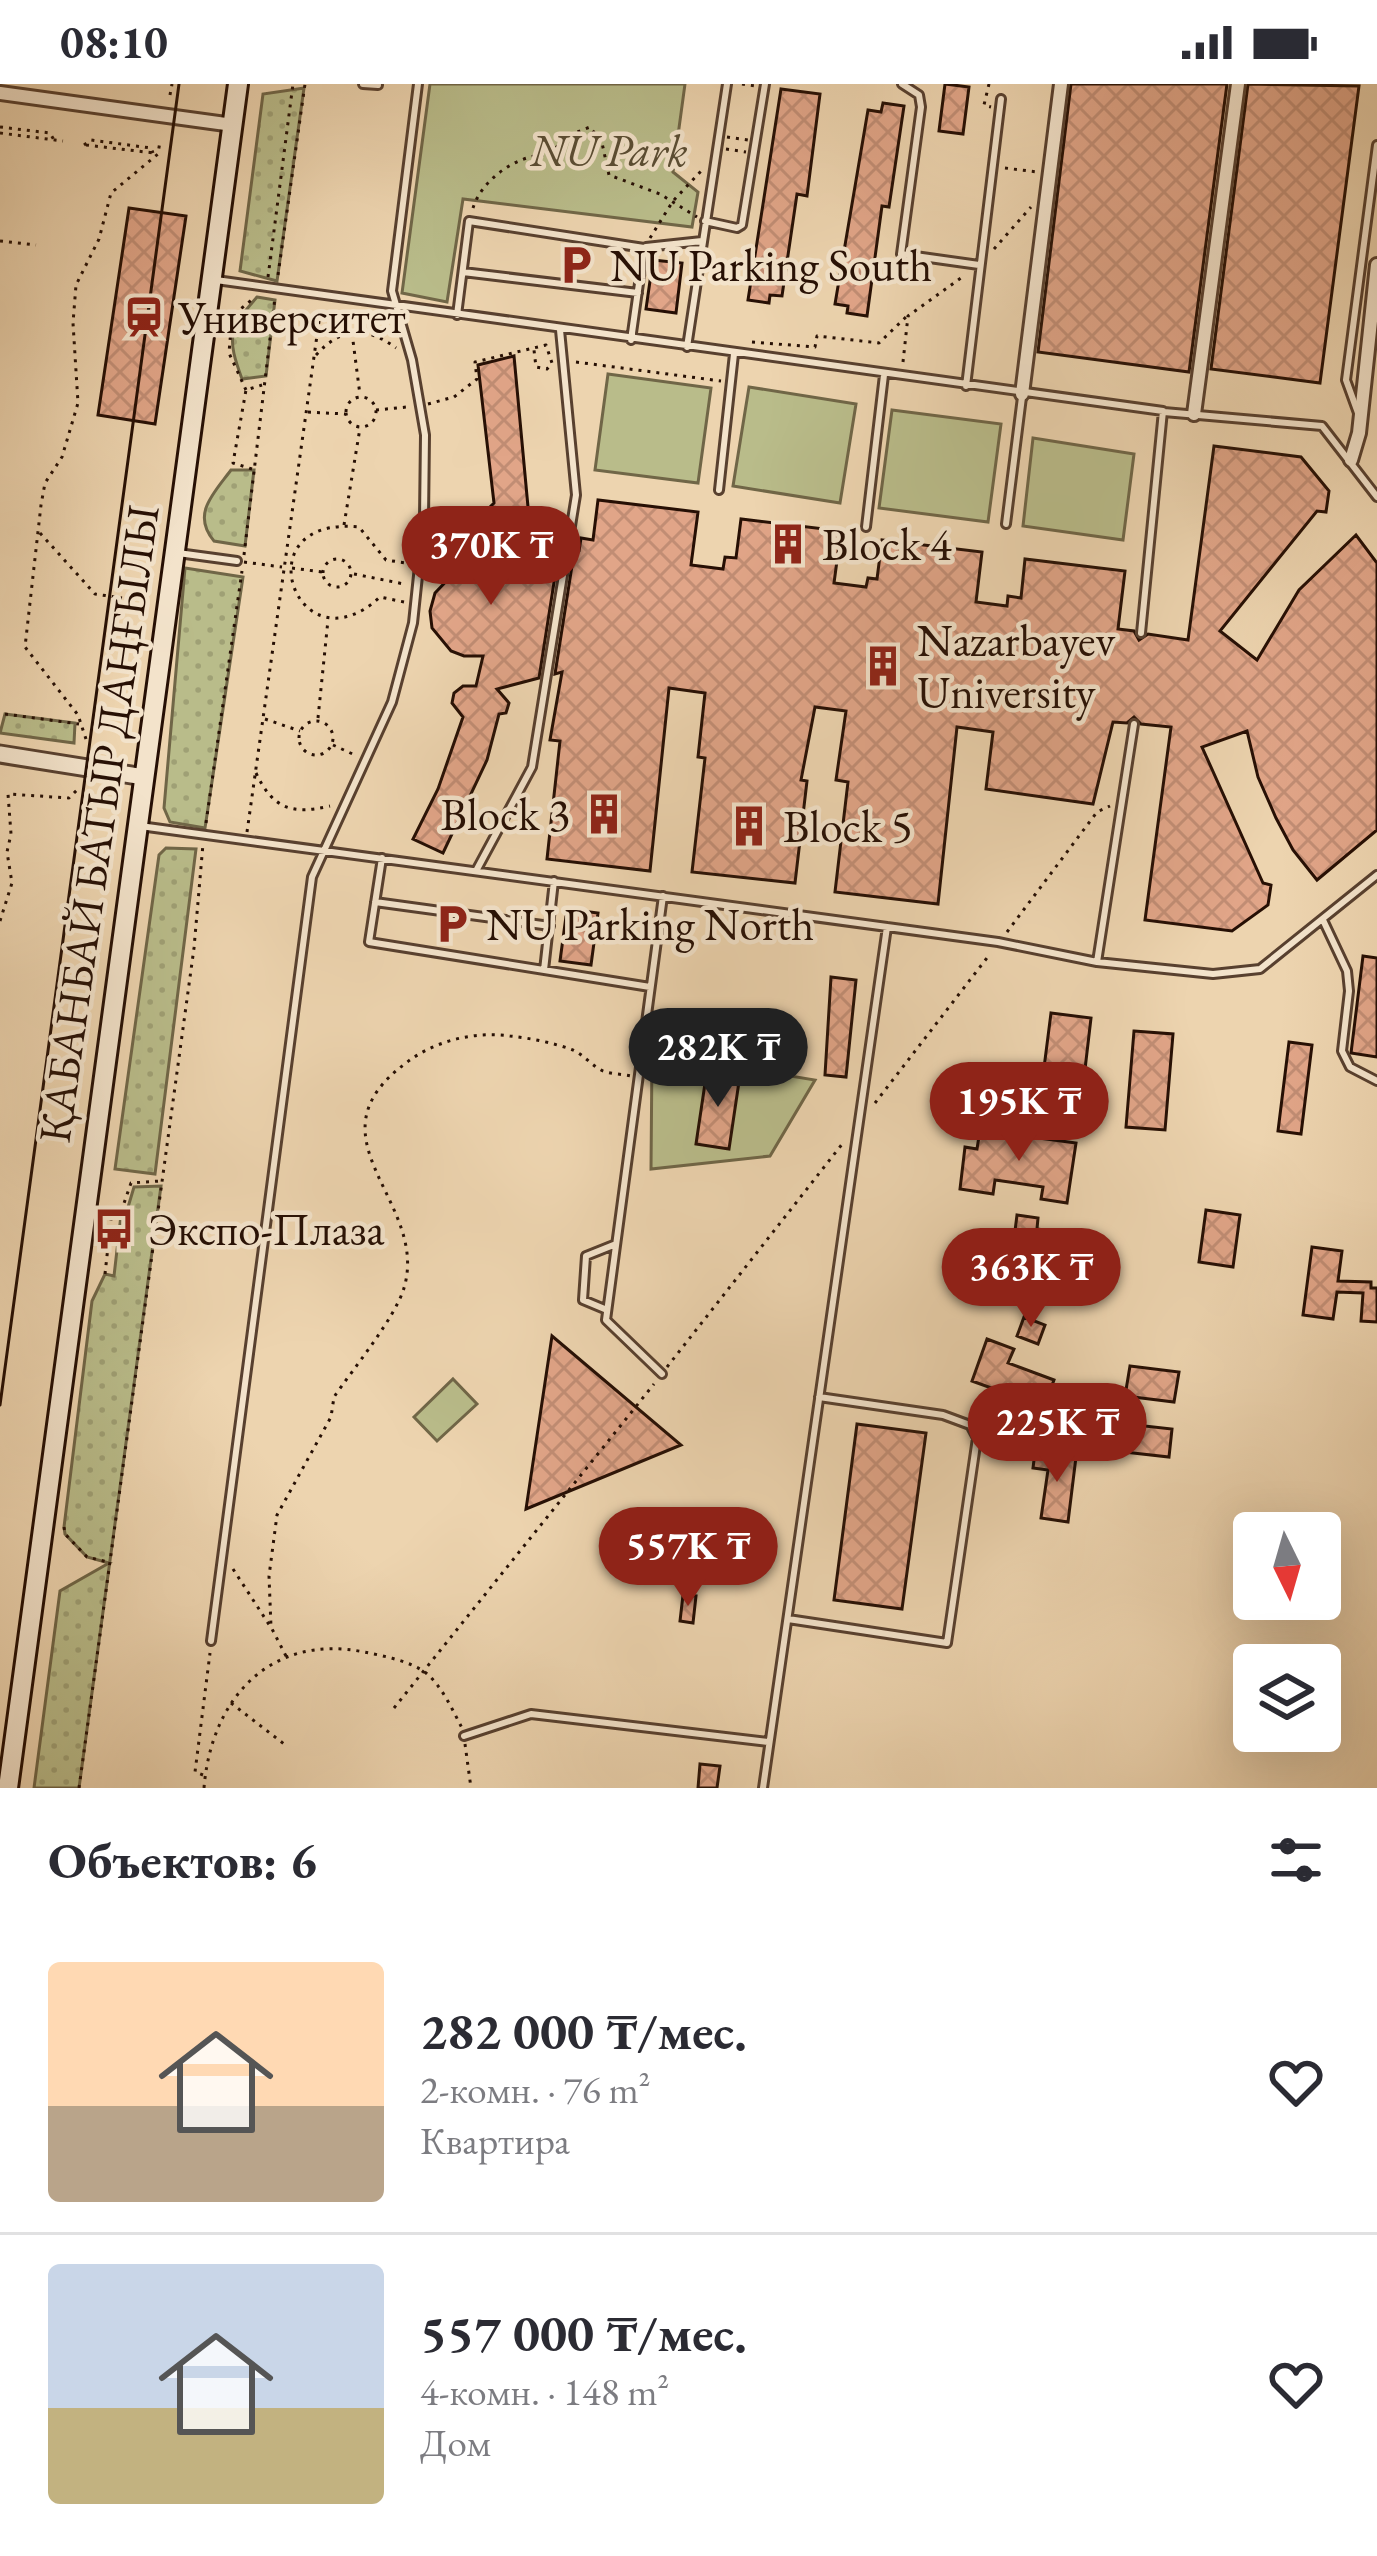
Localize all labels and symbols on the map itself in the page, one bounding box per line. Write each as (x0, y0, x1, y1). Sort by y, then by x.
park label: NU Park (529, 121, 688, 179)
place label: NU Parking South (610, 236, 932, 294)
parking icon: NU Parking South (553, 242, 599, 288)
place label: Университет (177, 288, 406, 346)
station icon: Университет (121, 294, 167, 340)
street label: ҚАБАНБАЙ БАТЫР ДАҢҒЫЛЫ (25, 501, 171, 1147)
pin: 370K ₸ (393, 506, 589, 608)
place label: Block 4 (822, 515, 952, 573)
building icon: Block 4 (765, 521, 811, 567)
place label: Nazarbayev University (917, 611, 1116, 721)
building icon: Nazarbayev University (860, 643, 906, 689)
place label: Block 3 (440, 785, 570, 843)
building icon: Block 3 (581, 791, 627, 837)
place label: Block 5 (783, 797, 913, 855)
building icon: Block 5 (726, 803, 772, 849)
place label: NU Parking North (486, 895, 814, 953)
parking icon: NU Parking North (429, 901, 475, 947)
pin: 282K ₸ (620, 1008, 816, 1110)
pin: 195K ₸ (921, 1062, 1117, 1164)
place label: Экспо-Плаза (148, 1200, 384, 1258)
bus stop icon: Экспо-Плаза (91, 1206, 137, 1252)
pin: 363K ₸ (933, 1228, 1129, 1330)
pin: 225K ₸ (959, 1383, 1155, 1485)
pin: 557K ₸ (590, 1507, 786, 1609)
north arrow (1233, 1512, 1341, 1620)

